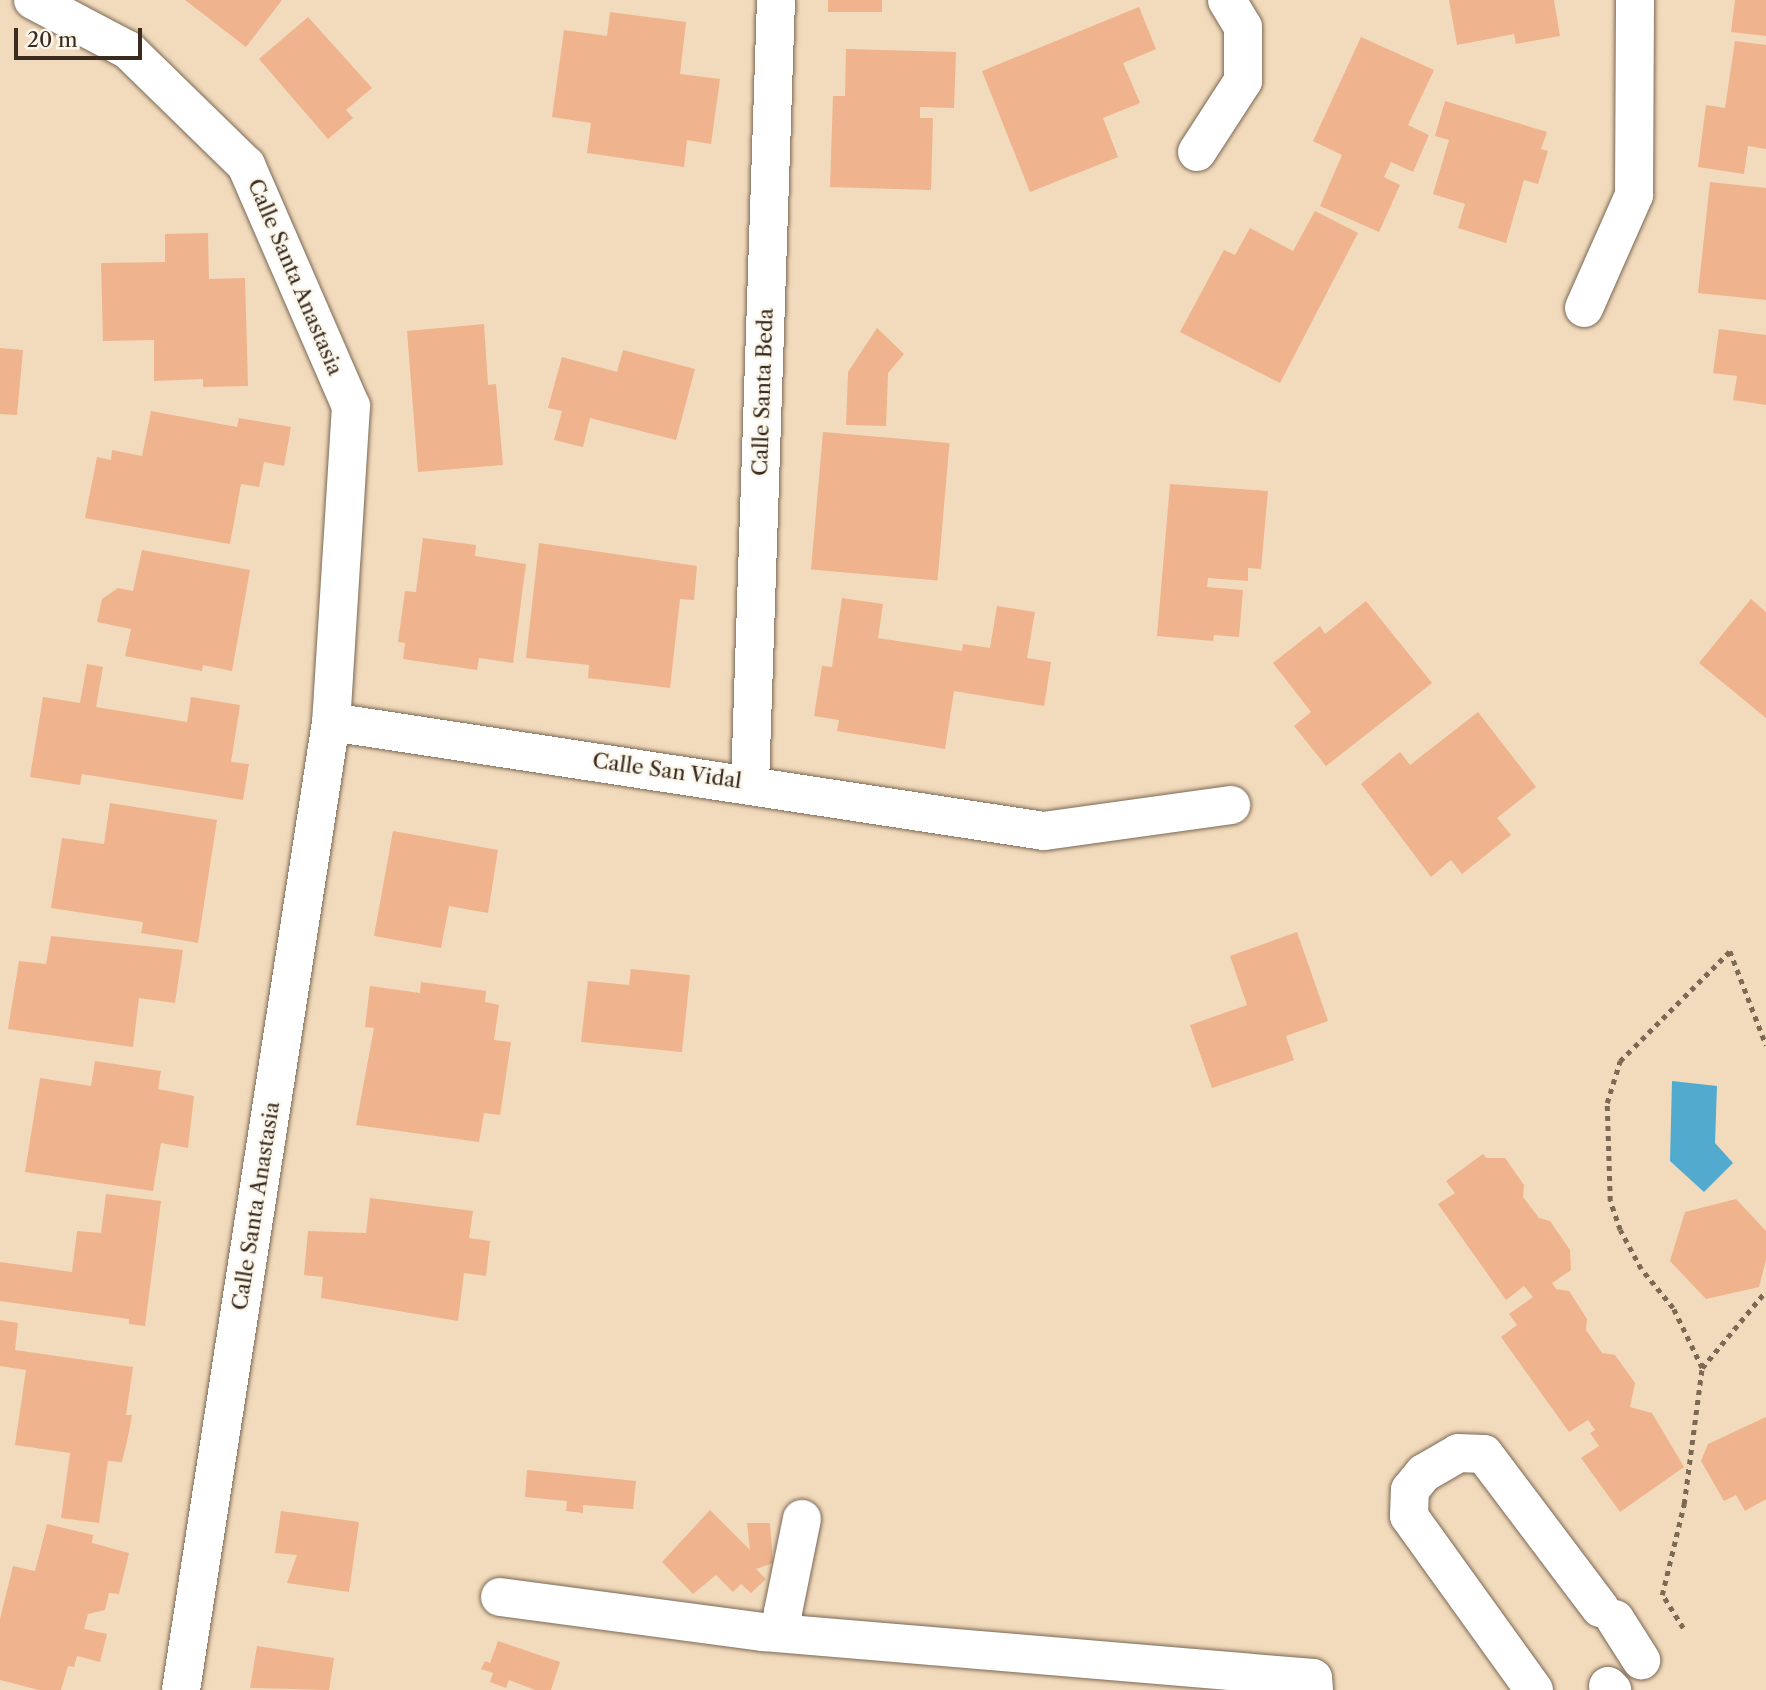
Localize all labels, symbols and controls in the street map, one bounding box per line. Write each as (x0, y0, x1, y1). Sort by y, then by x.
scale bar (18, 14, 145, 58)
text: 20 m (27, 27, 78, 52)
street label: Calle Santa Anastasia (242, 175, 348, 379)
street label: Calle Santa Beda (747, 308, 779, 476)
street label: Calle San Vidal (590, 748, 744, 794)
street label: Calle Santa Anastasia (227, 1099, 285, 1313)

